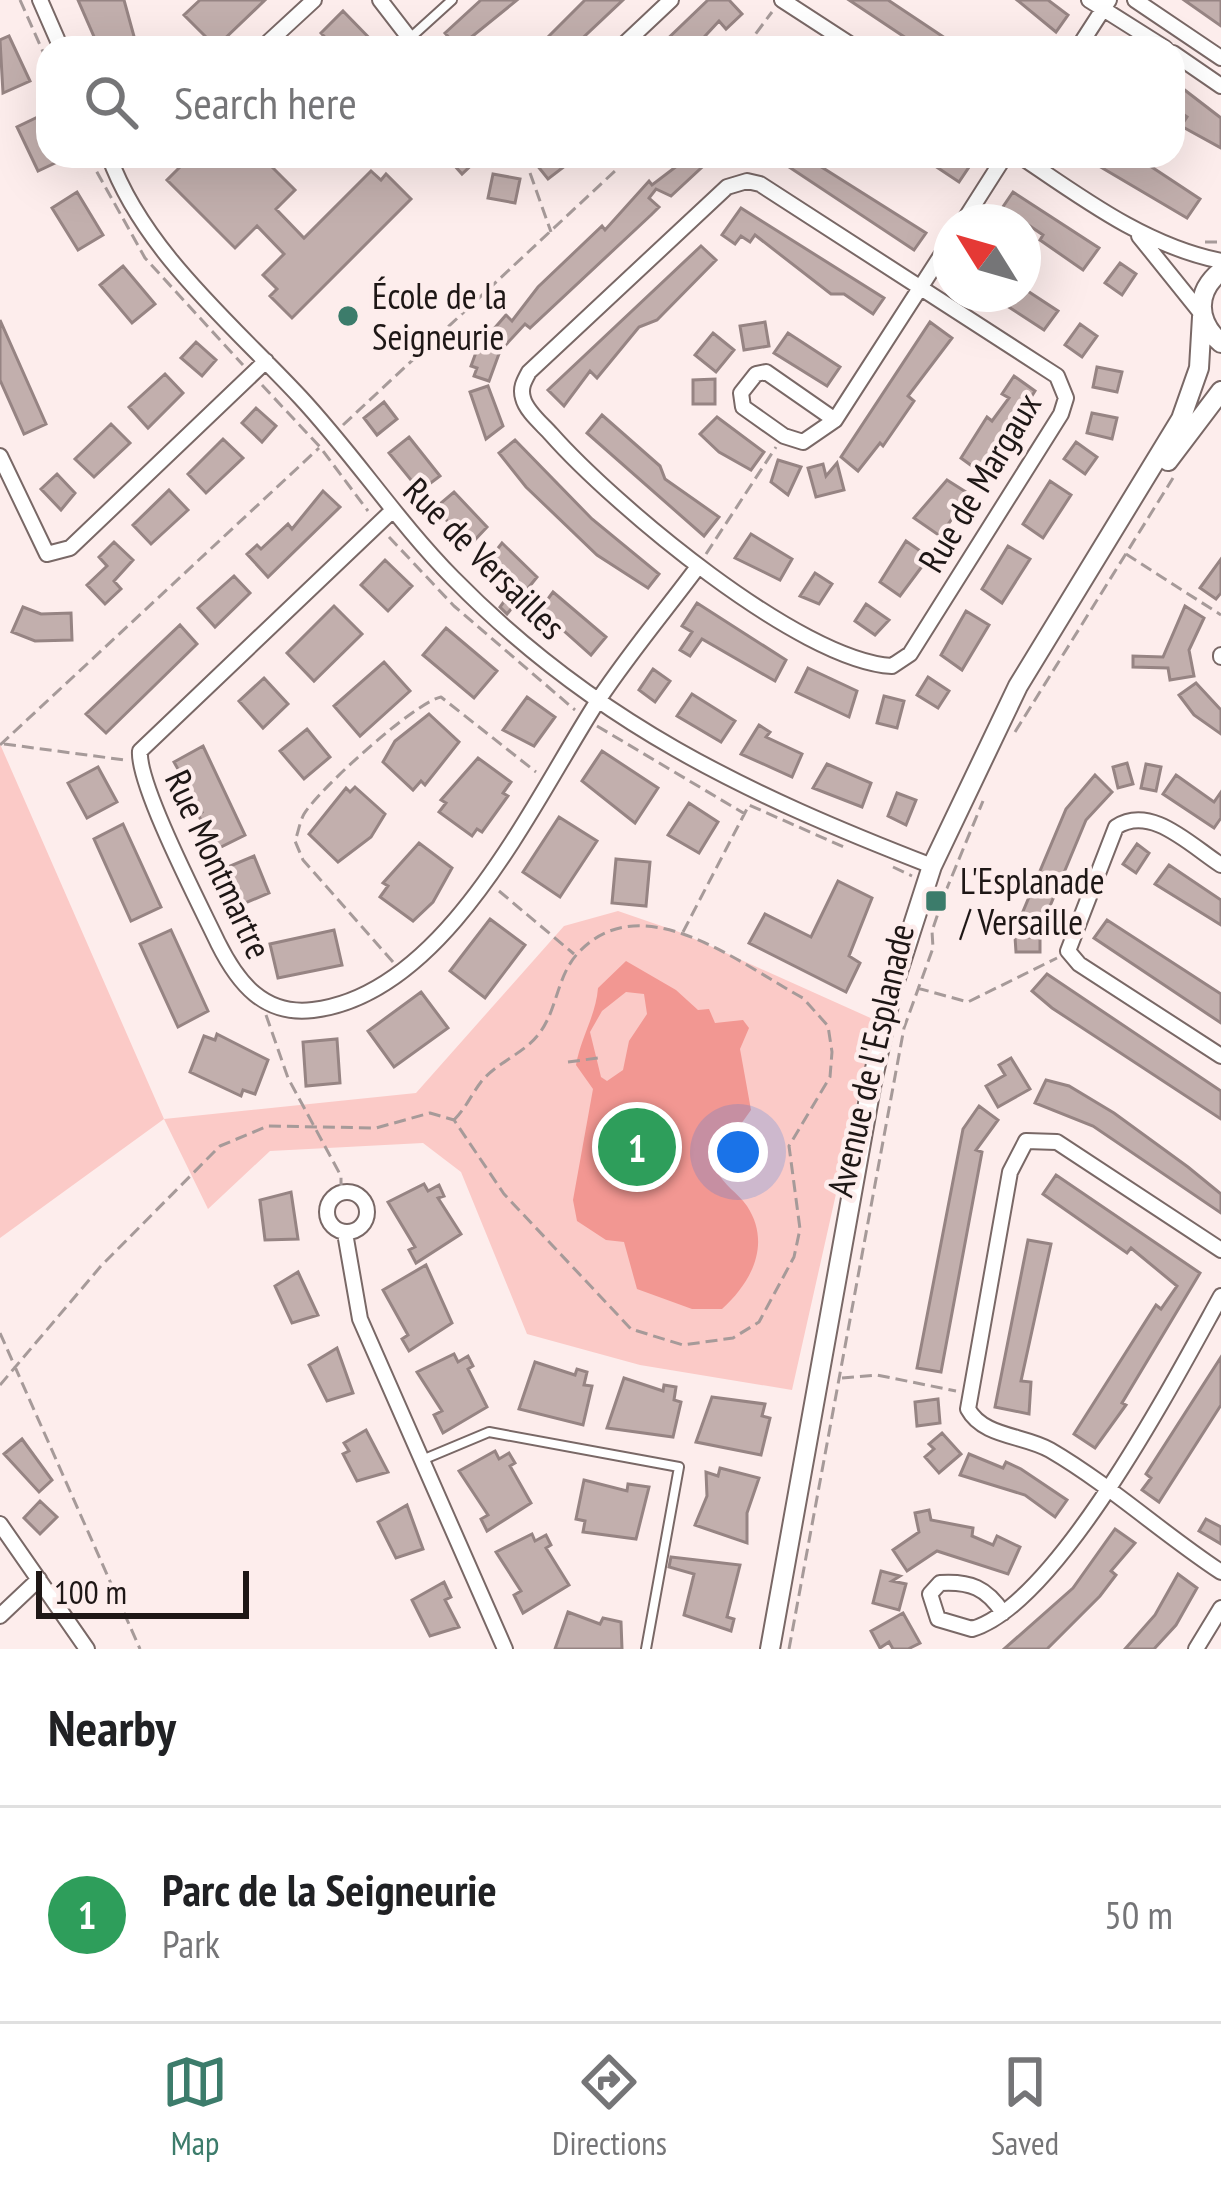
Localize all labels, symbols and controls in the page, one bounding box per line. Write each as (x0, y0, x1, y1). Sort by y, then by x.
search box (36, 36, 1185, 168)
icon: search (78, 69, 144, 135)
text: Search here (174, 73, 357, 131)
north arrow (933, 204, 1041, 312)
place label: École de la Seigneurie (372, 272, 507, 360)
marker: École de la Seigneurie (335, 303, 361, 329)
street label: Rue de Margaux (907, 384, 1051, 580)
street label: Rue de Versailles (394, 467, 576, 649)
street label: Rue Montmartre (155, 762, 283, 966)
place label: L'Esplanade / Versaille (958, 857, 1105, 945)
marker: L'Esplanade / Versaille (923, 888, 949, 914)
street label: Avenue de l'Esplanade (816, 919, 924, 1201)
pin: 1 (598, 1102, 676, 1192)
your location (708, 1122, 768, 1182)
scale bar (36, 1565, 249, 1618)
text: 100 m (54, 1570, 127, 1613)
text: Nearby (48, 1694, 176, 1760)
text: Parc de la Seigneurie (162, 1860, 497, 1918)
text: 1 (78, 1889, 96, 1940)
text: 50 m (1104, 1889, 1173, 1940)
text: Park (162, 1918, 220, 1969)
tab: Map (162, 2049, 228, 2164)
tab: Directions (552, 2049, 667, 2164)
tab: Saved (991, 2049, 1059, 2164)

